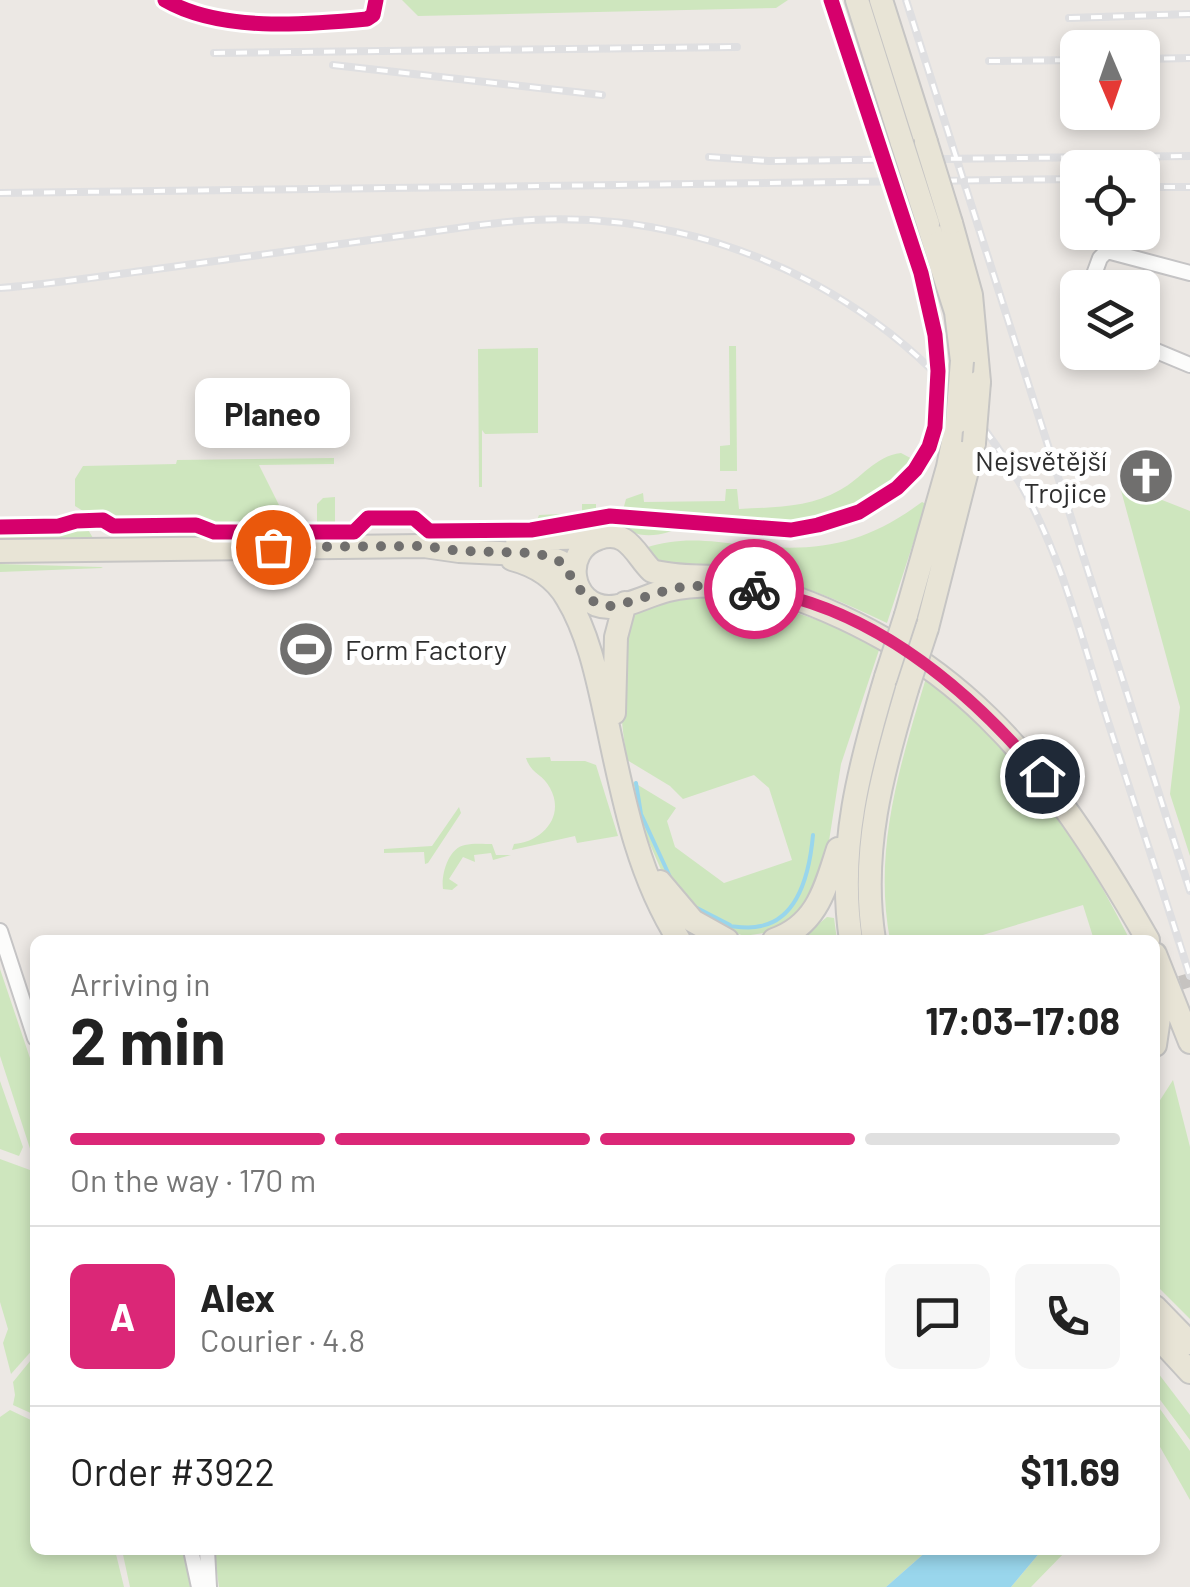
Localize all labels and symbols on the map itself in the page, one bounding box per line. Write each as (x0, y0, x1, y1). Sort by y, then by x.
north arrow (1060, 30, 1160, 130)
callout: Planeo (196, 377, 350, 447)
place label: Nejsvětější Trojice (975, 443, 1107, 509)
church icon: Nejsvětější Trojice (1116, 446, 1176, 506)
pin (231, 505, 316, 590)
courier (704, 539, 804, 639)
sports icon: Form Factory (276, 619, 336, 679)
place label: Form Factory (345, 632, 507, 666)
pin (1000, 734, 1085, 819)

